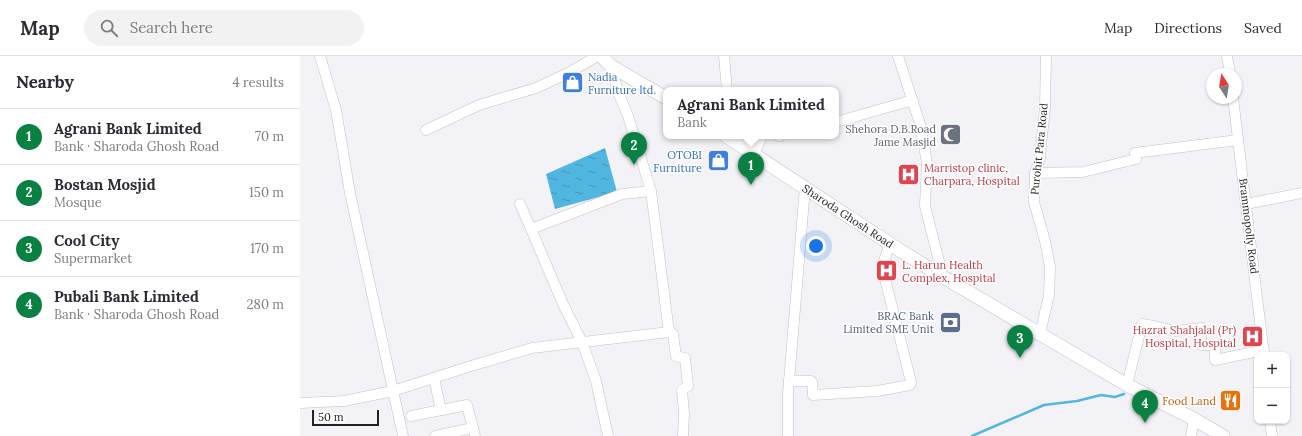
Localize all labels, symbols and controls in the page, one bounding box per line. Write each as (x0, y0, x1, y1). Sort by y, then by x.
search box (84, 10, 364, 46)
text: Map (20, 16, 60, 40)
icon: search (98, 17, 120, 39)
text: Search here (130, 18, 213, 37)
text: Map (1104, 19, 1132, 37)
text: Directions (1154, 19, 1222, 37)
text: Saved (1244, 19, 1282, 37)
north arrow (1206, 68, 1242, 104)
shop icon: Nadia Furniture ltd. (559, 70, 585, 96)
place label: Nadia Furniture ltd. (588, 70, 656, 97)
text: Nearby (16, 71, 74, 93)
text: 4 results (233, 74, 284, 91)
popup (663, 87, 839, 139)
text: Agrani Bank Limited (677, 95, 825, 114)
street label: Purohit Para Road (1027, 102, 1051, 196)
text: Bank (677, 114, 707, 131)
text: Agrani Bank Limited (54, 119, 202, 138)
place label: Shehora D.B.Road Jame Masjid (845, 122, 936, 149)
mosque icon: Shehora D.B.Road Jame Masjid (938, 122, 964, 148)
text: 1 (26, 128, 32, 145)
text: 70 m (255, 128, 284, 145)
pin: 2 (621, 132, 647, 165)
text: Bank · Sharoda Ghosh Road (54, 138, 219, 155)
place label: OTOBI Furniture (653, 148, 702, 175)
shop icon: OTOBI Furniture (705, 148, 731, 174)
pin: 1 (738, 152, 764, 185)
hospital icon: Marristop clinic, Charpara, Hospital (896, 161, 922, 187)
place label: Marristop clinic, Charpara, Hospital (924, 161, 1020, 188)
text: Bostan Mosjid (54, 175, 156, 194)
street label: Brammopolly Road (1236, 177, 1262, 275)
street label: Sharoda Ghosh Road (800, 181, 897, 251)
text: 2 (26, 184, 32, 201)
text: 150 m (249, 184, 284, 201)
text: Mosque (54, 194, 102, 211)
text: Cool City (54, 231, 120, 250)
your location (806, 236, 826, 256)
text: 3 (25, 240, 33, 257)
text: 170 m (250, 240, 284, 257)
text: Supermarket (54, 250, 132, 267)
hospital icon: L. Harun Health Complex, Hospital (874, 258, 900, 284)
place label: L. Harun Health Complex, Hospital (902, 258, 996, 285)
text: Pubali Bank Limited (54, 287, 199, 306)
text: 4 (25, 296, 33, 313)
text: 280 m (247, 296, 284, 313)
text: Bank · Sharoda Ghosh Road (54, 306, 219, 323)
place label: BRAC Bank Limited SME Unit (843, 309, 935, 336)
bank icon: BRAC Bank Limited SME Unit (937, 309, 963, 335)
place label: Hazrat Shahjalal (Pr) Hospital, Hospital (1133, 323, 1236, 350)
hospital icon: Hazrat Shahjalal (Pr) Hospital, Hospital (1239, 323, 1265, 349)
pin: 3 (1007, 325, 1033, 358)
map controls (1254, 352, 1290, 424)
button: + (1254, 352, 1290, 388)
restaurant icon: Food Land (1218, 388, 1244, 414)
button: − (1254, 388, 1290, 424)
pin: 4 (1132, 390, 1158, 423)
place label: Food Land (1162, 394, 1216, 408)
scale bar (312, 408, 379, 427)
text: 50 m (318, 410, 344, 424)

